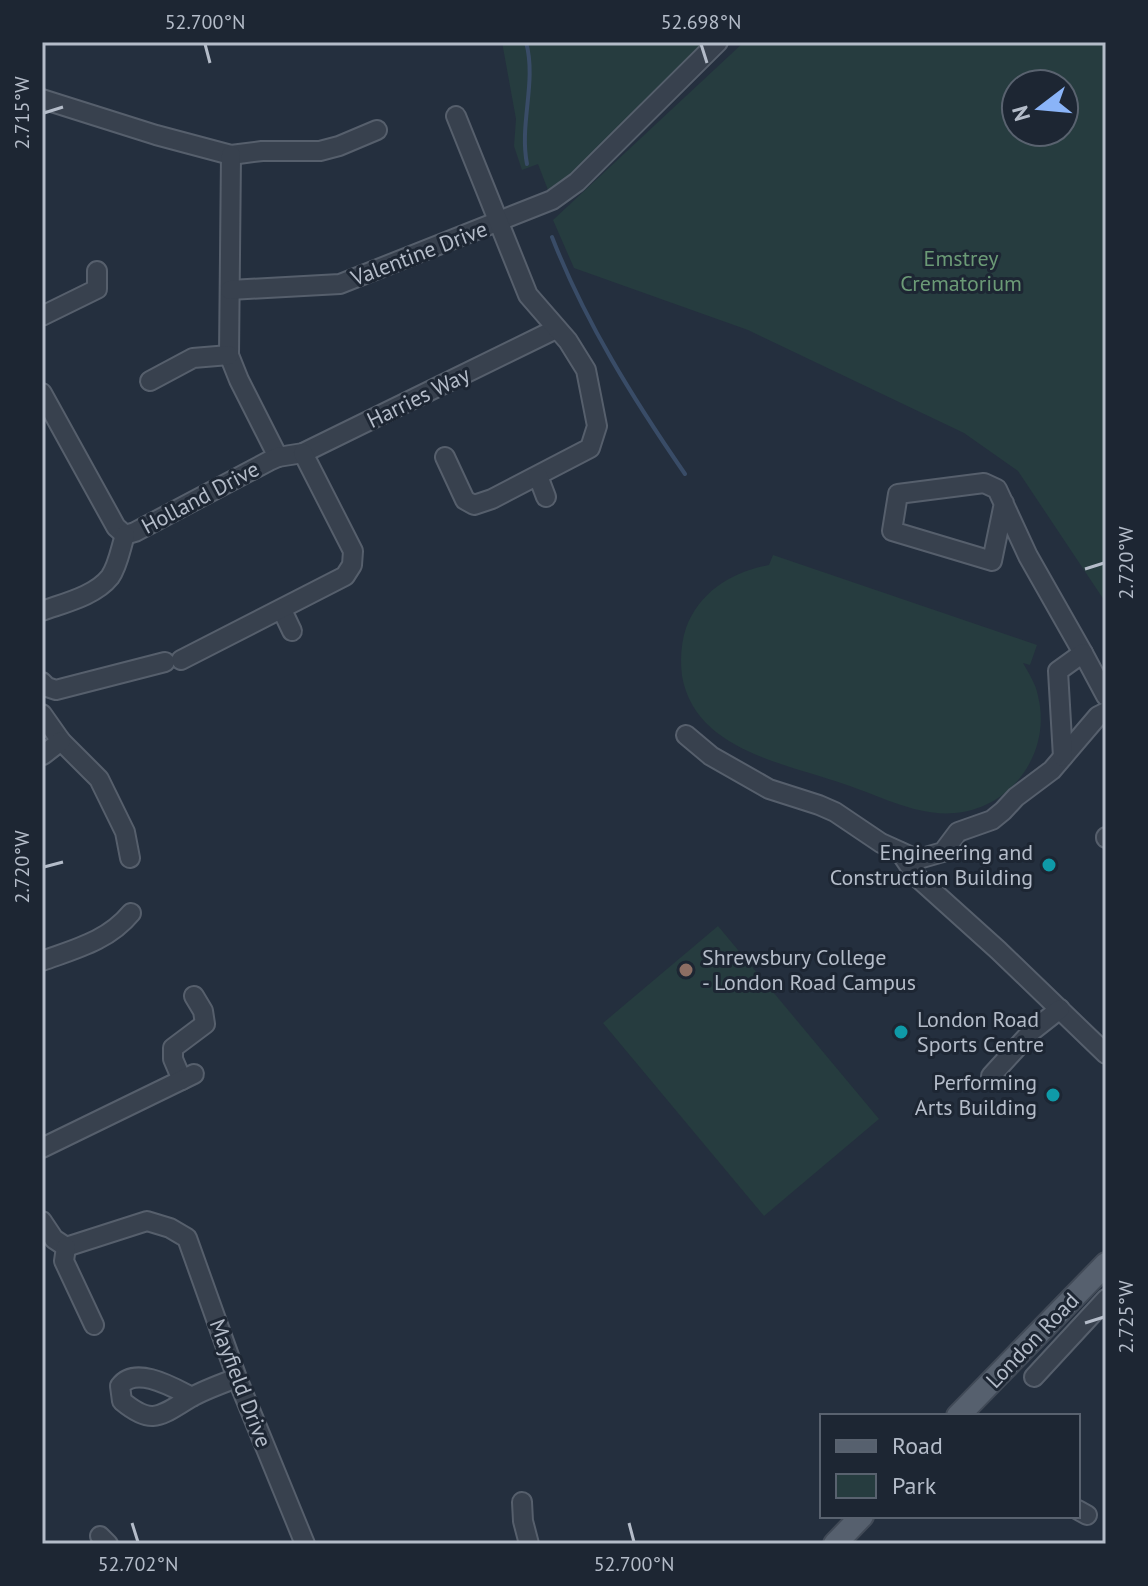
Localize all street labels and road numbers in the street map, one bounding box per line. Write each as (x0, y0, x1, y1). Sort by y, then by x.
street label: Valentine Drive (346, 214, 491, 292)
street label: Harries Way (362, 360, 475, 434)
street label: Holland Drive (136, 454, 264, 540)
street label: London Road (980, 1286, 1084, 1394)
street label: Mayfield Drive (204, 1315, 278, 1451)

